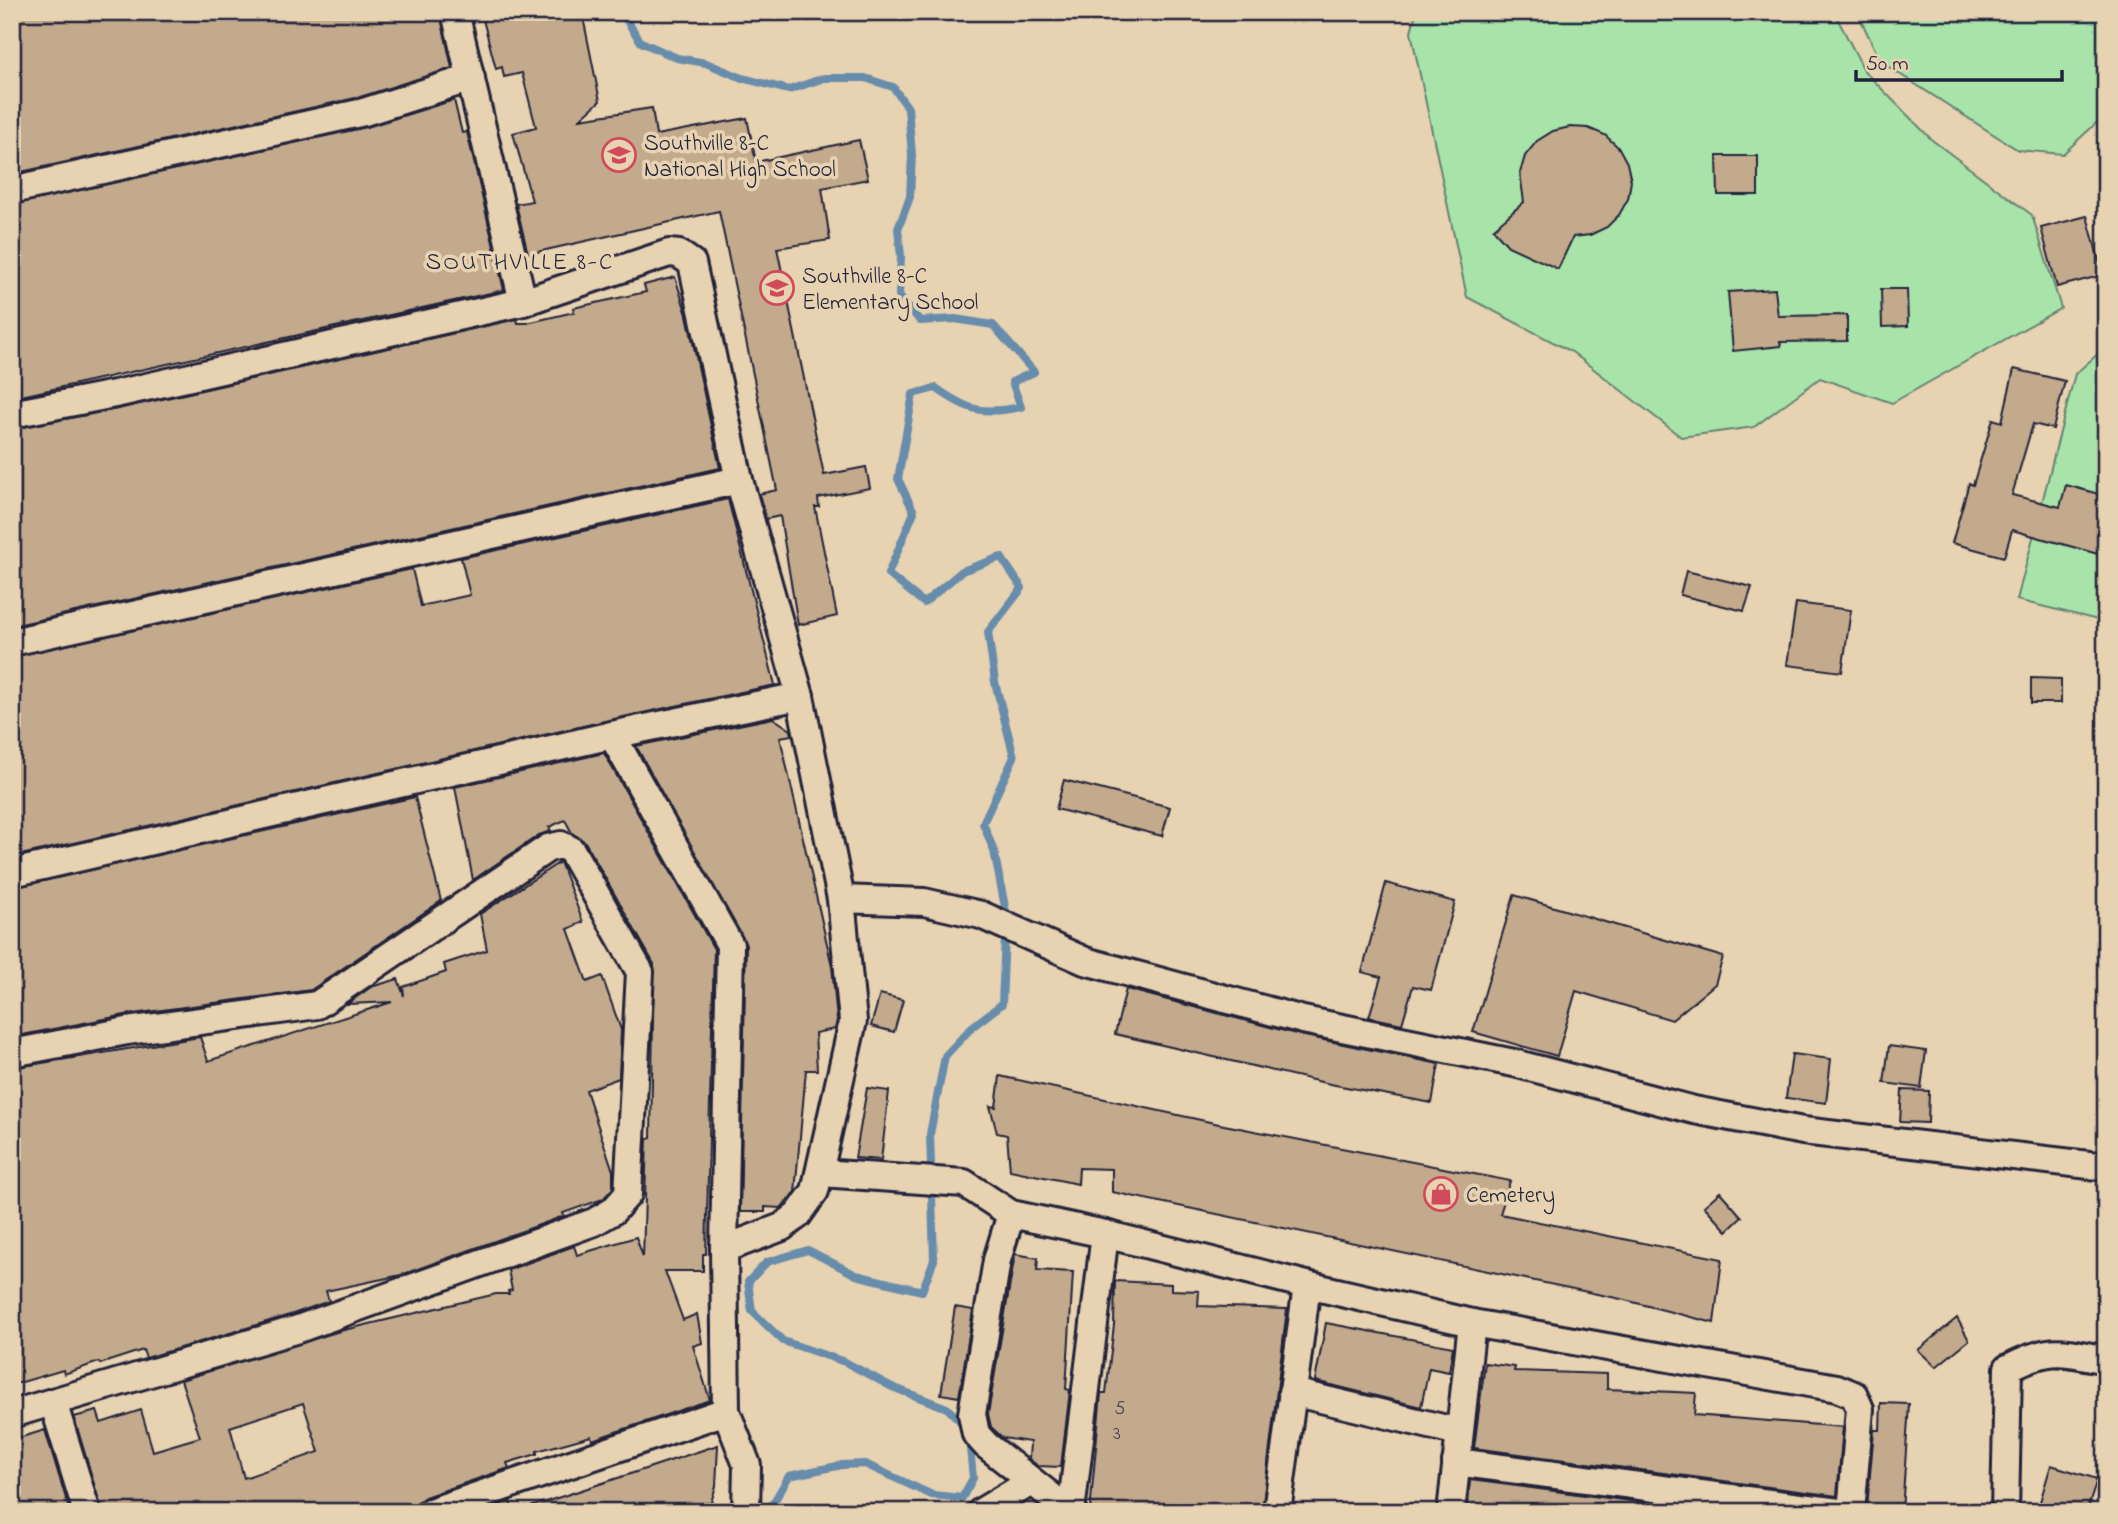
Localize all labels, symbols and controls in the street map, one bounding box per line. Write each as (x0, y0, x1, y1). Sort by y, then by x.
scale bar (1856, 38, 2062, 82)
text: 50 m (1866, 50, 1909, 80)
place label: Southville 8-C National High School (644, 128, 836, 188)
school or university icon: Southville 8-C National High School (600, 136, 638, 174)
district label: SOUTHVILLE 8-C (426, 246, 614, 281)
place label: Southville 8-C Elementary School (802, 261, 978, 322)
school or university icon: Southville 8-C Elementary School (758, 269, 796, 307)
shop icon: Cemetery (1422, 1175, 1460, 1213)
place label: Cemetery (1466, 1180, 1555, 1215)
house number: 5 (1115, 1396, 1126, 1423)
house number: 3 (1113, 1421, 1121, 1448)

